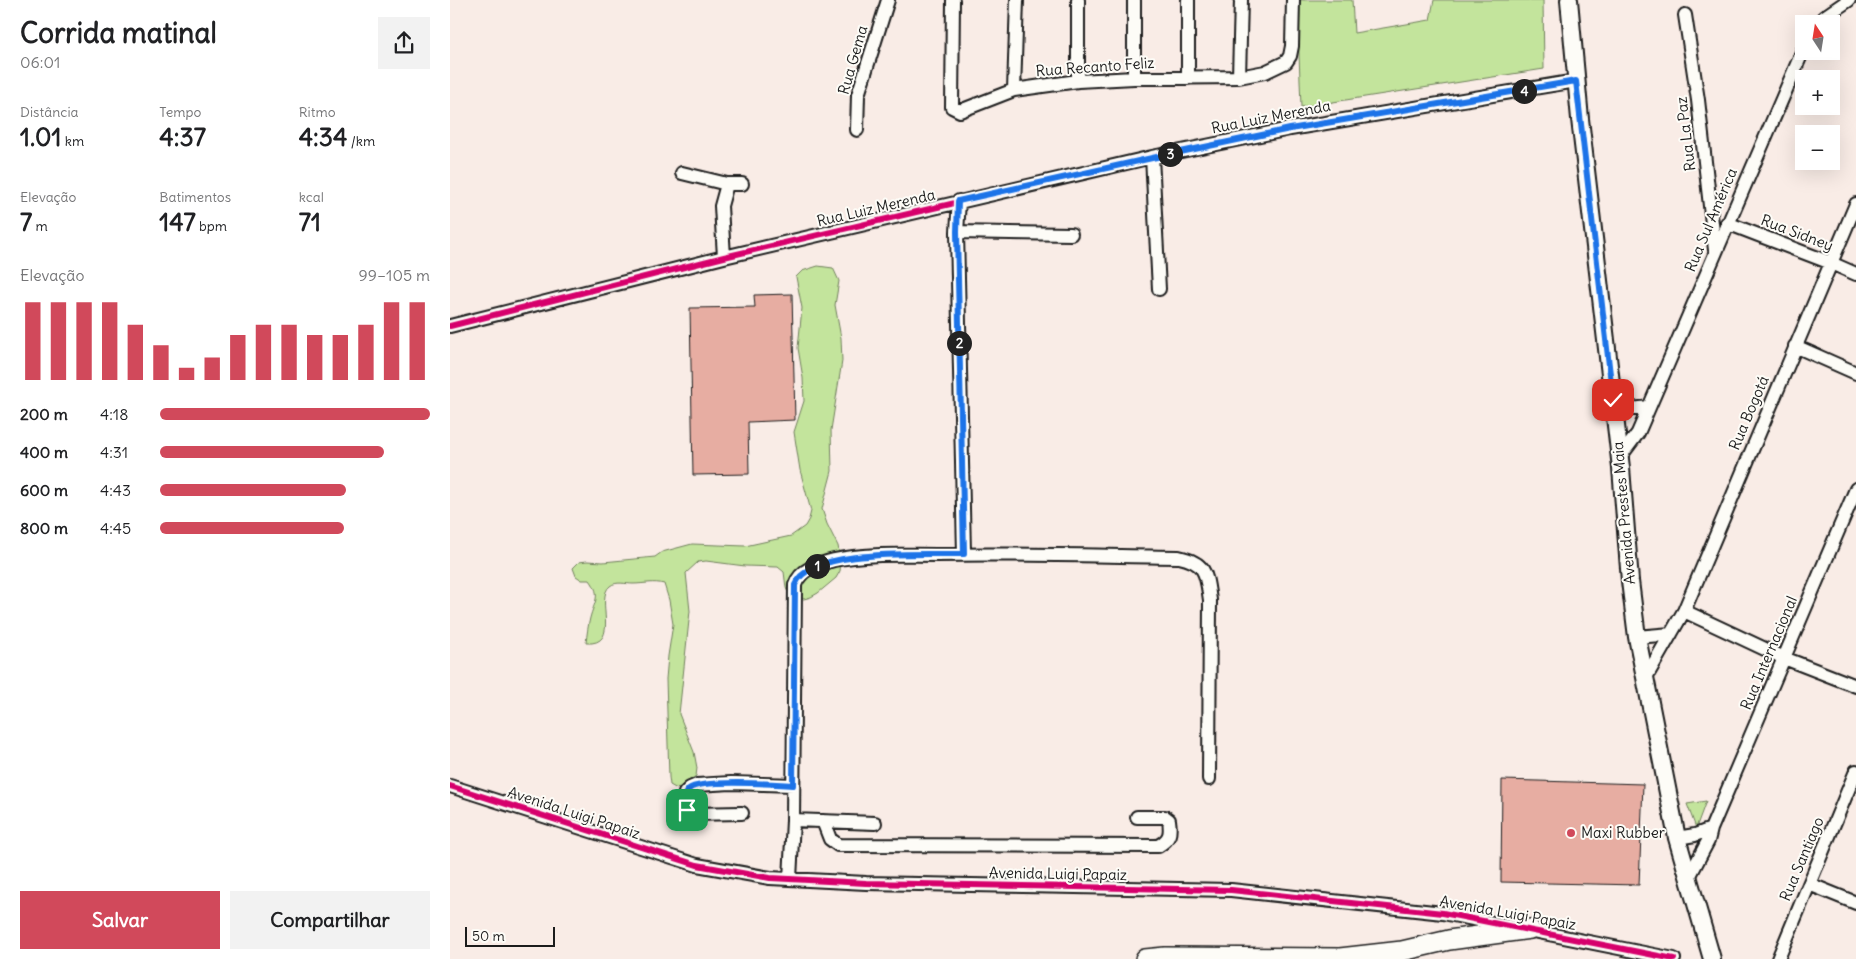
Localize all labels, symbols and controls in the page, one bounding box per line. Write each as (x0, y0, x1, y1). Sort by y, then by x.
text: Corrida matinal (20, 15, 217, 51)
north arrow (1795, 15, 1840, 60)
map controls (1795, 15, 1840, 170)
button: share (378, 17, 430, 69)
street label: Rua Gema (834, 23, 872, 97)
text: 06:01 (20, 52, 60, 72)
street label: Rua Recanto Feliz (1035, 53, 1155, 80)
button: + (1795, 70, 1840, 115)
pin: 4 (1512, 78, 1536, 104)
text: 4 (1520, 82, 1529, 100)
street label: Rua Luiz Merenda (1210, 96, 1333, 137)
street label: Rua La Paz (1672, 96, 1699, 172)
text: Distância (20, 103, 79, 121)
text: Tempo (159, 103, 201, 121)
text: Ritmo (299, 103, 336, 121)
text: 1.01 (20, 121, 61, 153)
text: 4:37 (159, 121, 206, 153)
text: 4:34 (299, 121, 347, 153)
button: − (1795, 125, 1840, 170)
text: km (61, 132, 84, 150)
text: /km (347, 132, 375, 150)
pin: 3 (1158, 142, 1182, 166)
text: 3 (1167, 145, 1174, 163)
street label: Rua Sul América (1680, 165, 1741, 274)
street label: Rua Luiz Merenda (815, 185, 937, 230)
text: Elevação (20, 188, 76, 206)
text: Batimentos (159, 188, 231, 206)
text: kcal (299, 188, 324, 206)
text: 7 (20, 206, 32, 238)
text: 147 (159, 206, 196, 238)
text: 71 (299, 206, 321, 238)
street label: Rua Sidney (1758, 210, 1836, 255)
text: m (32, 217, 48, 235)
text: bpm (196, 217, 227, 235)
text: Elevação (20, 265, 84, 285)
text: 99–105 m (359, 265, 430, 285)
pin: 2 (946, 330, 972, 356)
text: 2 (956, 334, 963, 352)
street label: Rua Bogotá (1724, 372, 1773, 453)
pin (1592, 379, 1634, 421)
icon: check (1599, 386, 1627, 414)
text: 200 m (20, 404, 68, 424)
text: 4:18 (100, 404, 128, 424)
street label: Avenida Prestes Maia (1608, 440, 1639, 585)
text: 400 m (20, 442, 68, 462)
text: 4:31 (100, 442, 128, 462)
text: 600 m (20, 480, 68, 500)
text: 4:43 (100, 480, 131, 500)
text: 800 m (20, 518, 68, 538)
text: 4:45 (100, 518, 131, 538)
pin: 1 (804, 554, 830, 578)
text: 1 (815, 557, 820, 575)
street label: Rua Internacional (1736, 593, 1801, 712)
street label: Avenida Luigi Papaiz (506, 782, 643, 843)
pin (666, 789, 708, 831)
icon: arrive (673, 796, 701, 824)
street label: Rua Santiago (1775, 814, 1828, 904)
place label: Maxi Rubber (1581, 823, 1665, 842)
marker: Maxi Rubber (1565, 827, 1577, 839)
street label: Avenida Luigi Papaiz (989, 863, 1127, 884)
button: Salvar (20, 891, 220, 949)
button: Compartilhar (230, 891, 430, 949)
street label: Avenida Luigi Papaiz (1438, 891, 1578, 934)
scale bar (465, 924, 555, 947)
text: 50 m (472, 927, 505, 945)

